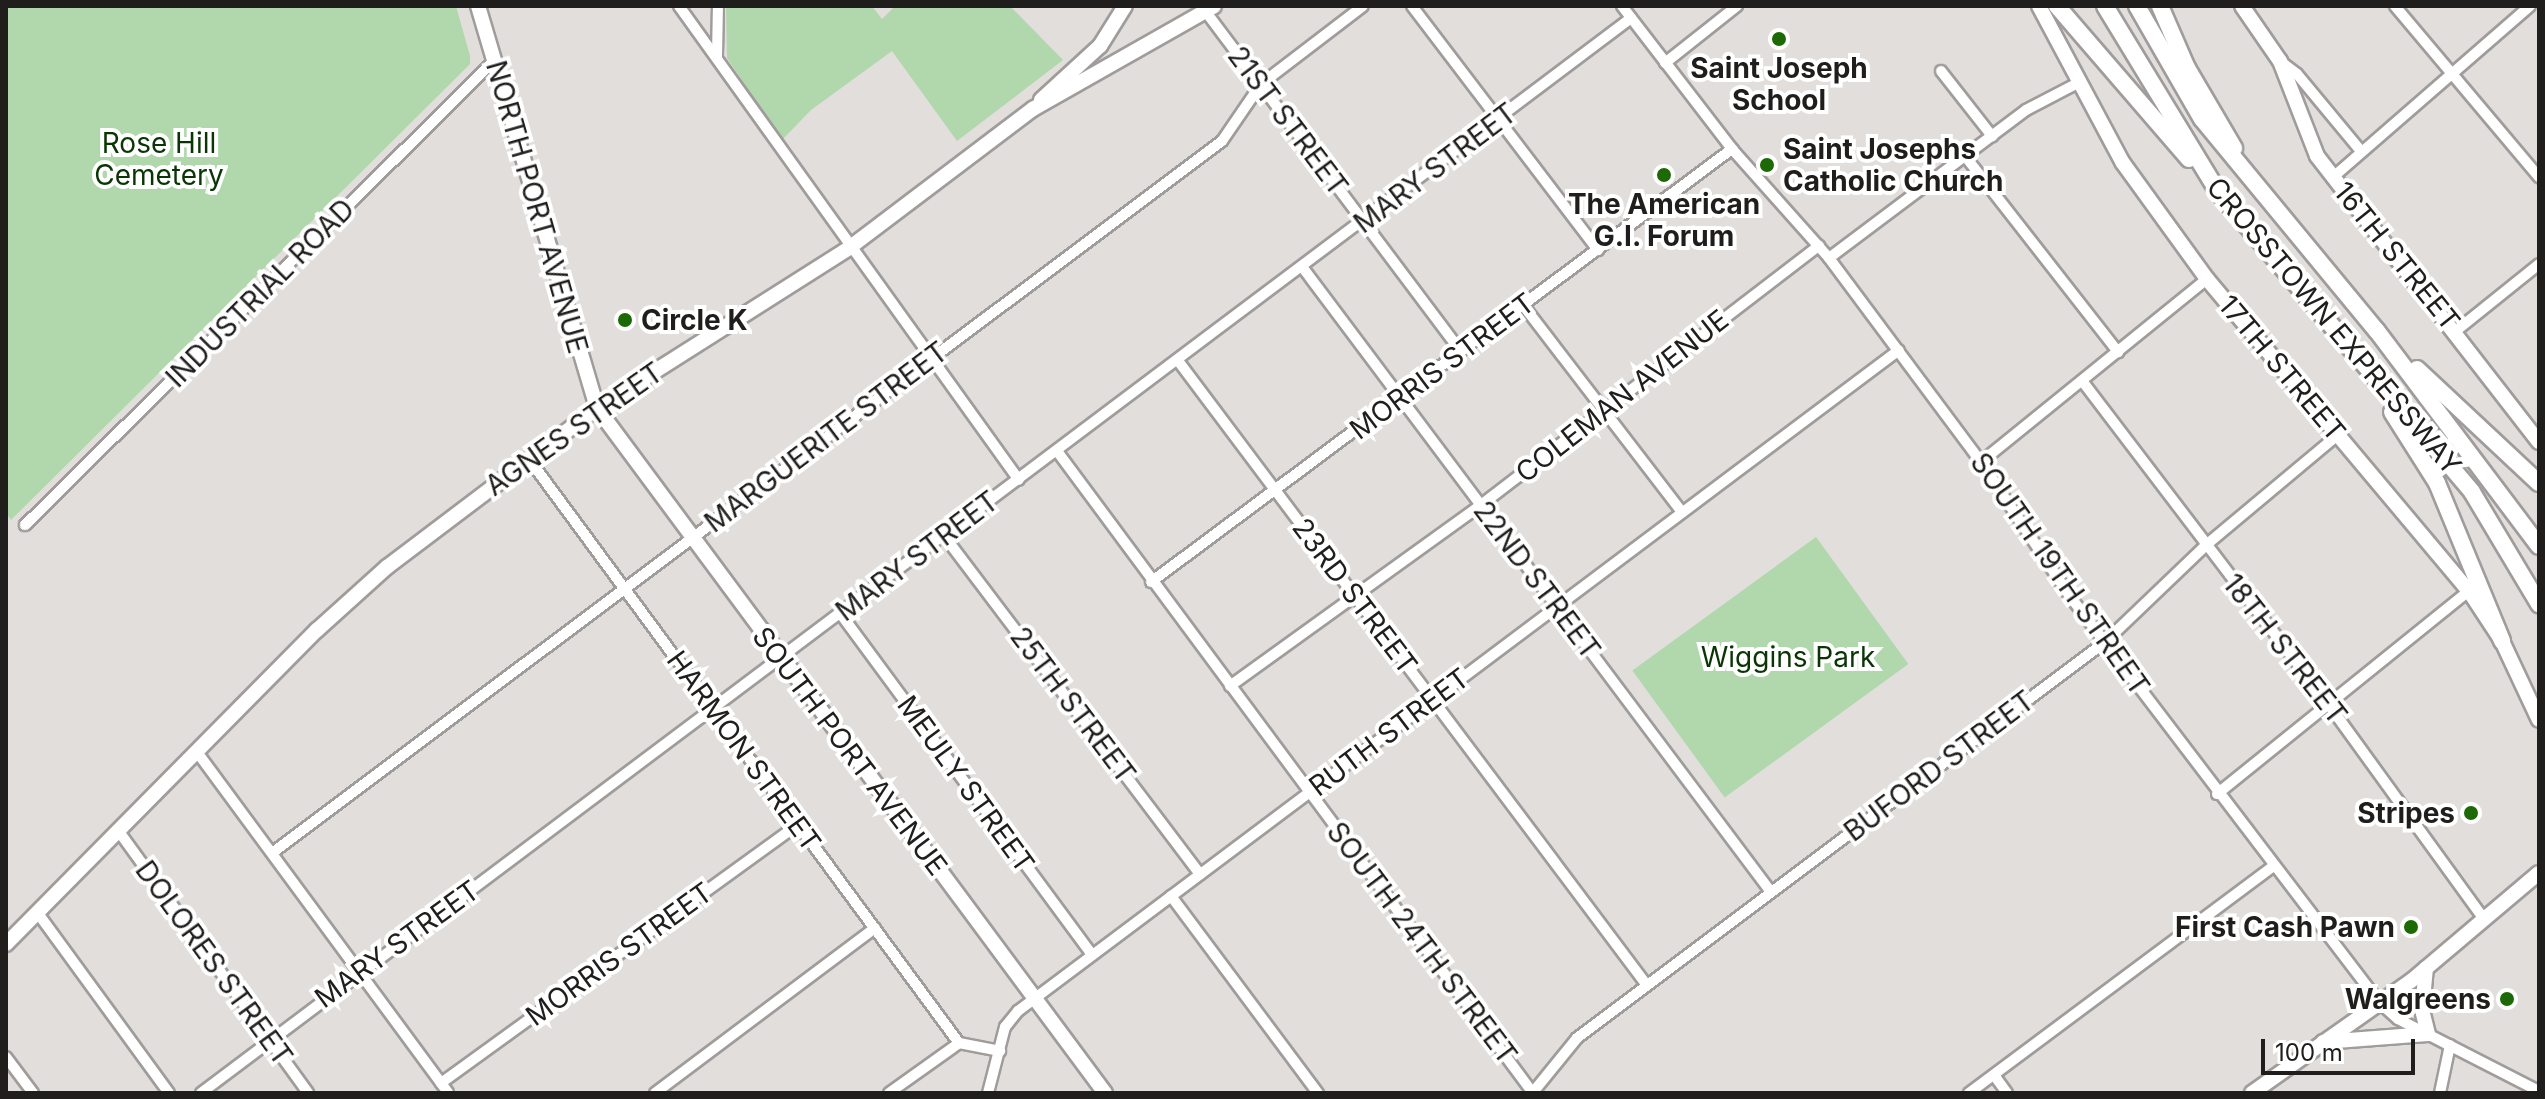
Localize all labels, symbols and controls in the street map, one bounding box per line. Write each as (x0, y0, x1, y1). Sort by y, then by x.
marker: Saint Joseph School (1770, 30, 1788, 48)
street label: 21ST STREET (1221, 40, 1355, 202)
place label: Saint Joseph School (1690, 51, 1868, 117)
street label: NORTH PORT AVENUE (479, 57, 595, 357)
street label: MARY STREET (1347, 96, 1523, 240)
park label: Rose Hill Cemetery (94, 126, 224, 192)
place label: Saint Josephs Catholic Church (1783, 132, 2003, 198)
marker: Saint Josephs Catholic Church (1758, 156, 1776, 174)
marker: The American G.I. Forum (1655, 166, 1673, 184)
street label: CROSSTOWN EXPRESSWAY (2200, 170, 2468, 482)
street label: 16TH STREET (2327, 175, 2467, 337)
place label: The American G.I. Forum (1568, 187, 1760, 253)
street label: INDUSTRIAL ROAD (159, 192, 361, 394)
street label: MORRIS STREET (1343, 286, 1541, 446)
street label: 17TH STREET (2211, 288, 2353, 448)
place label: Circle K (641, 303, 748, 337)
street label: COLEMAN AVENUE (1509, 303, 1735, 489)
marker: Circle K (616, 311, 634, 329)
street label: MARGUERITE STREET (698, 335, 954, 539)
street label: AGNES STREET (479, 355, 669, 503)
street label: SOUTH 19TH STREET (1964, 446, 2156, 702)
street label: MARY STREET (829, 484, 1005, 628)
street label: 22ND STREET (1467, 494, 1607, 666)
street label: 23RD STREET (1286, 512, 1424, 680)
street label: 18TH STREET (2216, 567, 2354, 731)
street label: SOUTH PORT AVENUE (746, 620, 954, 882)
street label: 25TH STREET (1003, 620, 1143, 790)
park label: Wiggins Park (1701, 640, 1875, 674)
street label: HARMON STREET (660, 644, 828, 858)
street label: RUTH STREET (1302, 661, 1476, 803)
street label: BUFORD STREET (1837, 684, 2041, 848)
street label: MEULY STREET (891, 689, 1041, 879)
place label: Stripes (2357, 796, 2455, 830)
marker: Stripes (2462, 804, 2480, 822)
street label: SOUTH 24TH STREET (1320, 815, 1524, 1071)
street label: DOLORES STREET (129, 854, 299, 1072)
street label: MARY STREET (308, 873, 486, 1015)
street label: MORRIS STREET (519, 875, 719, 1033)
place label: First Cash Pawn (2175, 910, 2395, 944)
marker: First Cash Pawn (2402, 918, 2420, 936)
place label: Walgreens (2345, 982, 2491, 1016)
marker: Walgreens (2498, 990, 2516, 1008)
scale bar (2265, 1023, 2419, 1073)
text: 100 m (2275, 1038, 2343, 1067)

